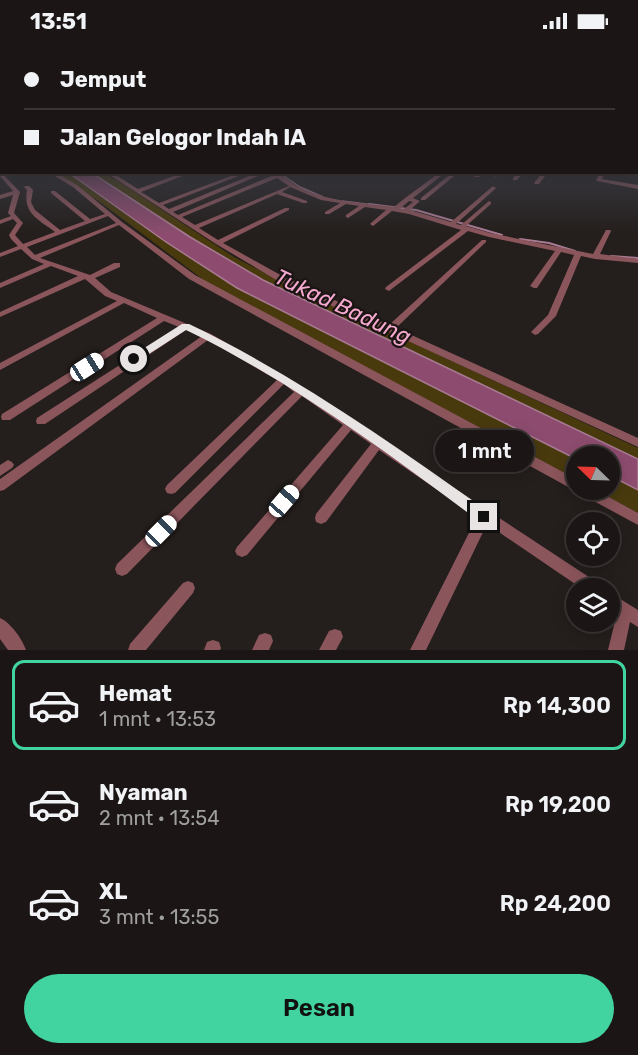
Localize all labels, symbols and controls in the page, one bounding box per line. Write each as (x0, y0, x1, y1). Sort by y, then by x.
text: 13:51 (30, 8, 87, 35)
text: Jemput (60, 66, 146, 93)
text: Jalan Gelogor Indah IA (60, 124, 306, 151)
water label: Tukad Badung (270, 263, 415, 350)
route start (120, 345, 147, 372)
car (67, 350, 107, 384)
callout: 1 mnt (434, 430, 534, 472)
text: 1 mnt (458, 439, 511, 463)
north arrow (566, 446, 620, 500)
map controls (566, 446, 620, 632)
car (265, 482, 303, 520)
route end (470, 503, 497, 530)
car (142, 512, 180, 550)
button: locate (566, 512, 620, 566)
button: layers (566, 578, 620, 632)
icon: car (27, 678, 81, 732)
text: Hemat (99, 680, 172, 707)
text: Rp 14,300 (503, 692, 611, 719)
text: 1 mnt · 13:53 (99, 707, 216, 731)
icon: car (27, 777, 81, 831)
text: Nyaman (99, 779, 188, 806)
text: Rp 19,200 (505, 791, 611, 818)
text: 2 mnt · 13:54 (99, 806, 220, 830)
icon: car (27, 876, 81, 930)
text: XL (99, 878, 127, 905)
text: Rp 24,200 (500, 890, 611, 917)
text: 3 mnt · 13:55 (99, 905, 219, 929)
button: Pesan (24, 974, 614, 1043)

